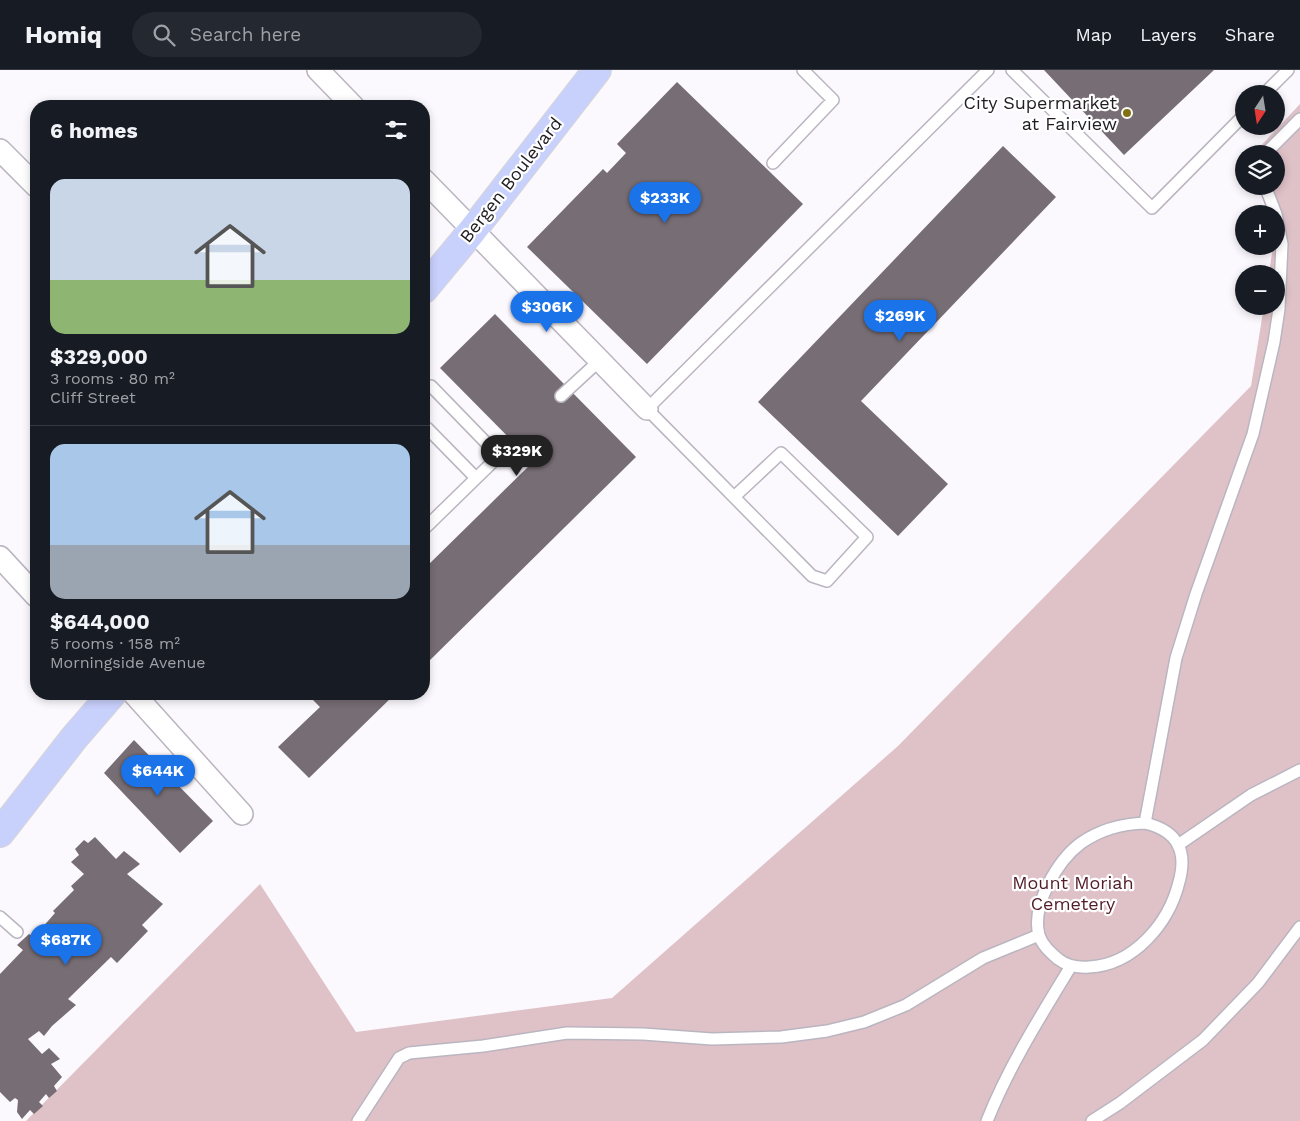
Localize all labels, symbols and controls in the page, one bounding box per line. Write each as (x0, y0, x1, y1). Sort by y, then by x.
search box (132, 12, 482, 57)
text: Homiq (25, 21, 102, 49)
icon: search (150, 21, 178, 49)
text: Search here (190, 23, 301, 46)
text: Map (1075, 24, 1112, 45)
text: Layers (1140, 24, 1197, 45)
text: Share (1225, 24, 1275, 45)
north arrow (1235, 85, 1285, 135)
map controls (1235, 85, 1285, 315)
place label: City Supermarket at Fairview (964, 92, 1117, 134)
marker: City Supermarket at Fairview (1121, 107, 1133, 119)
street label: Bergen Boulevard (455, 113, 566, 247)
icon: filters (382, 116, 410, 144)
text: 6 homes (50, 118, 138, 143)
button: layers (1235, 145, 1285, 195)
pin: $233K (630, 182, 700, 224)
text: $233K (640, 188, 690, 207)
button: + (1235, 205, 1285, 255)
icon: home (185, 211, 275, 301)
button: − (1235, 265, 1285, 315)
pin: $306K (512, 290, 582, 333)
text: $306K (522, 297, 573, 316)
pin: $269K (865, 300, 935, 342)
text: $269K (875, 306, 925, 325)
text: $329,000 (50, 344, 148, 369)
text: 3 rooms · 80 m² (50, 369, 175, 388)
text: Cliff Street (50, 388, 136, 407)
pin: $329K (482, 434, 552, 477)
text: $329K (492, 441, 542, 460)
icon: home (185, 477, 275, 567)
text: $644,000 (50, 609, 150, 634)
text: 5 rooms · 158 m² (50, 634, 180, 653)
text: Morningside Avenue (50, 653, 206, 672)
pin: $644K (123, 754, 193, 797)
text: $644K (132, 761, 184, 780)
park label: Mount Moriah Cemetery (1012, 872, 1134, 914)
pin: $687K (31, 924, 101, 966)
text: $687K (41, 930, 91, 949)

